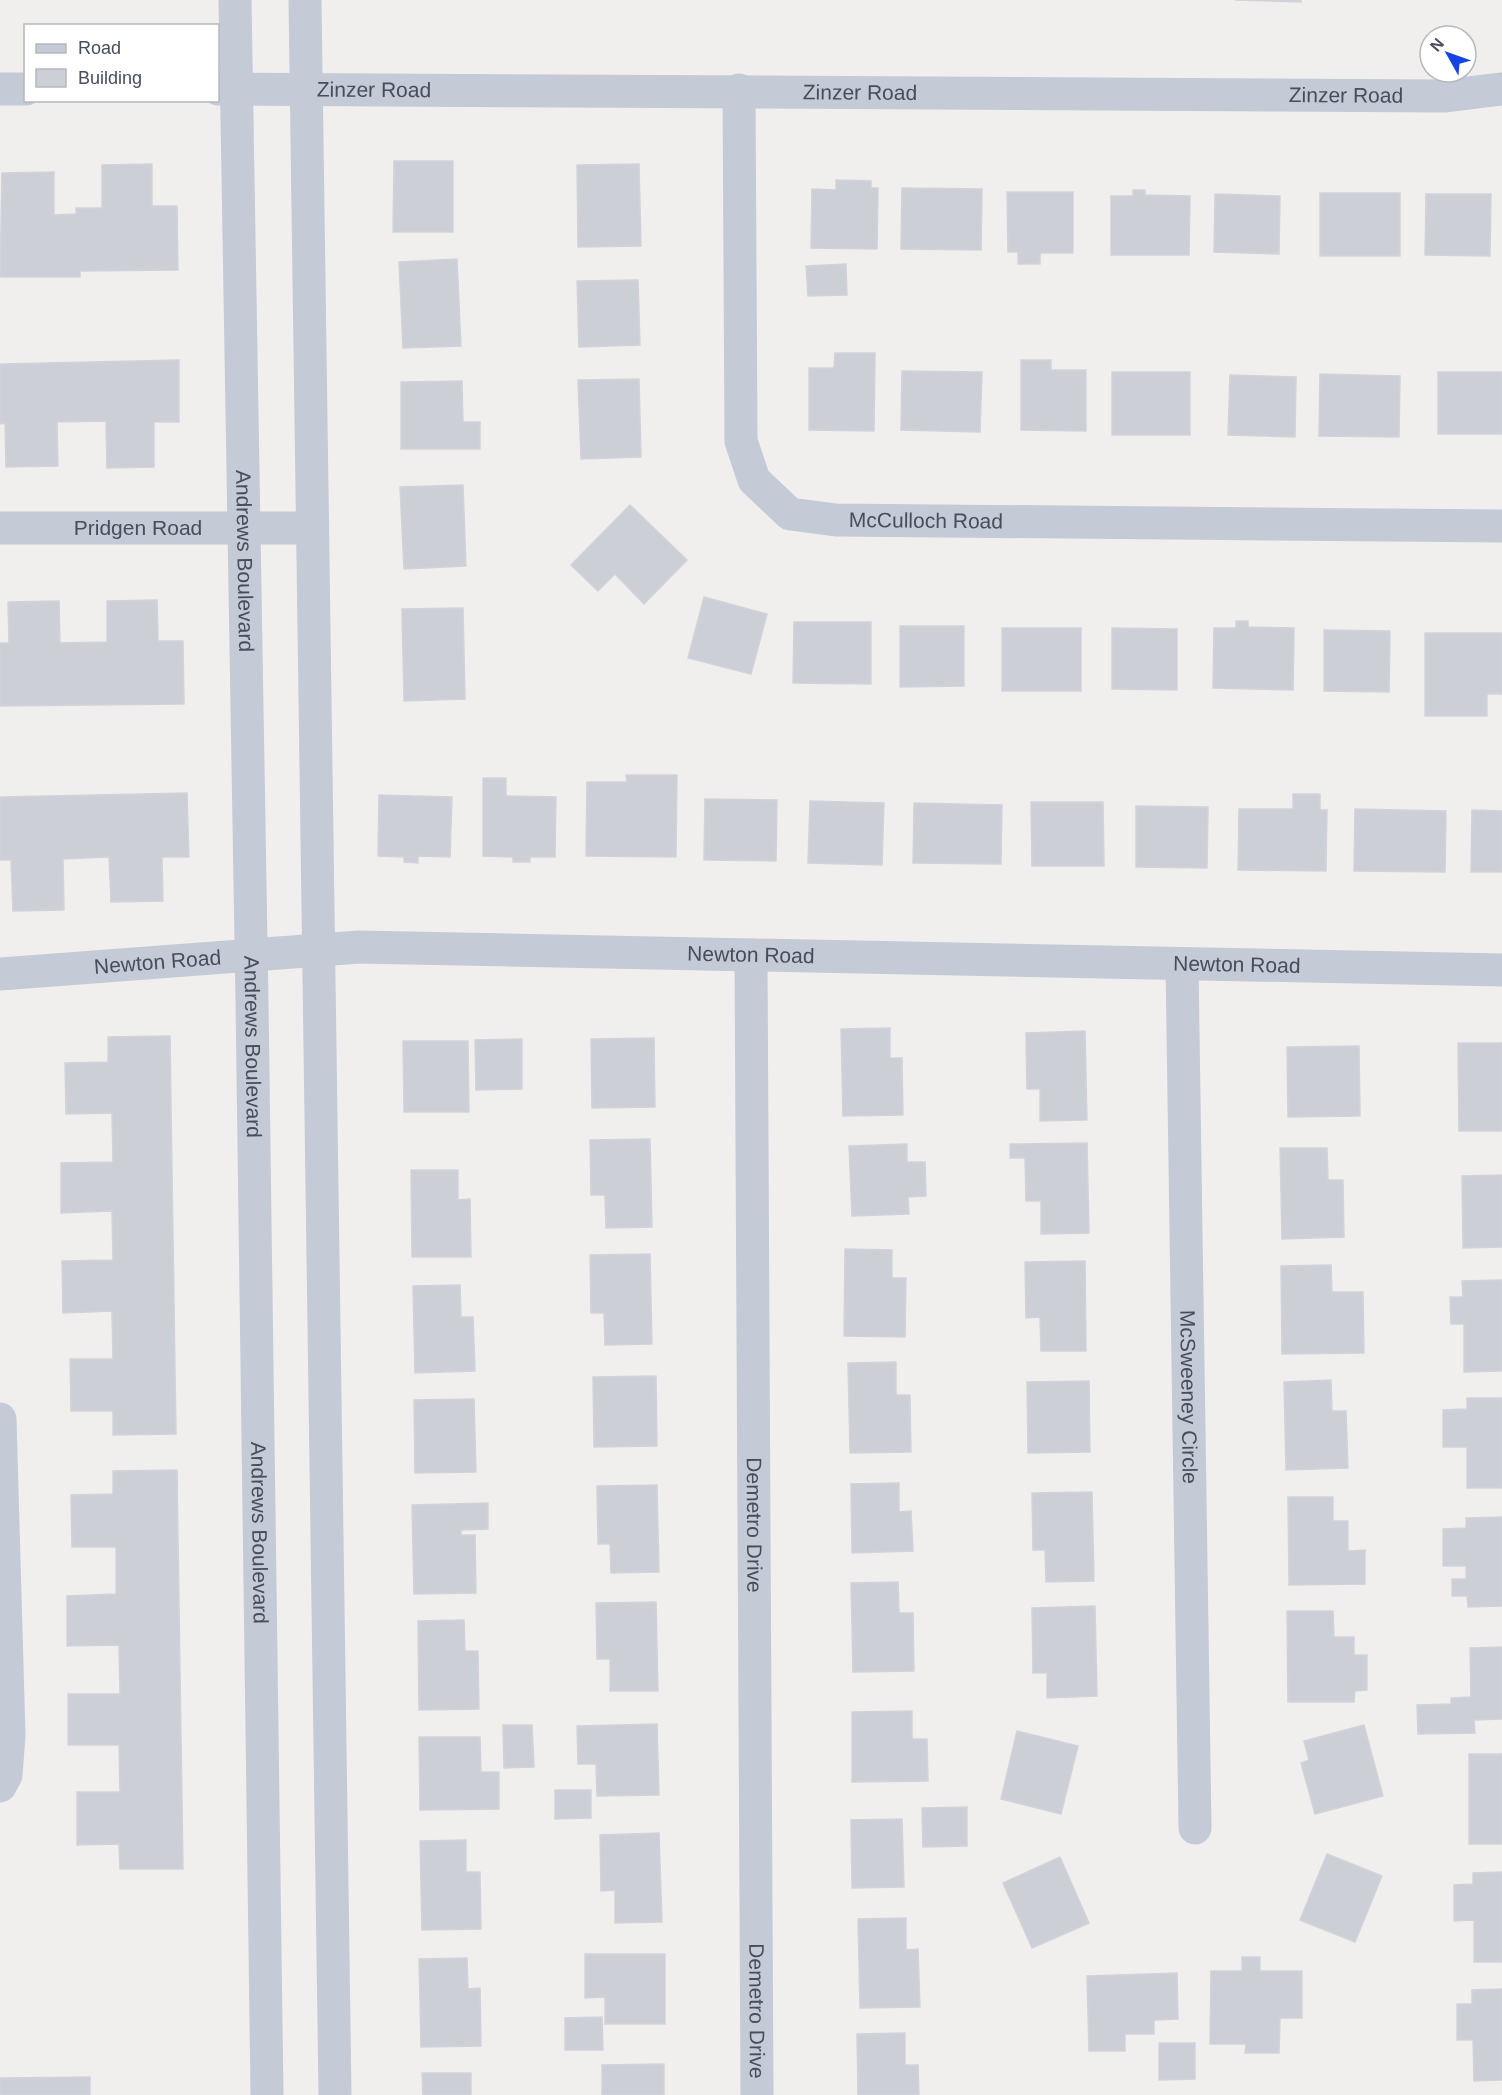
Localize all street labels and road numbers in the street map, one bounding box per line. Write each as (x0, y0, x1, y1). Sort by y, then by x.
street label: Zinzer Road (317, 78, 431, 101)
street label: Zinzer Road (803, 80, 917, 104)
street label: Zinzer Road (1289, 83, 1403, 107)
street label: Andrews Boulevard (232, 470, 258, 652)
street label: McCulloch Road (849, 508, 1003, 533)
street label: Pridgen Road (74, 516, 202, 539)
street label: Newton Road (687, 942, 815, 967)
street label: Newton Road (93, 945, 222, 978)
street label: Newton Road (1173, 951, 1301, 977)
street label: Andrews Boulevard (240, 956, 266, 1138)
street label: McSweeney Circle (1176, 1310, 1202, 1484)
street label: Andrews Boulevard (247, 1442, 273, 1624)
street label: Demetro Drive (743, 1457, 766, 1593)
street label: Demetro Drive (745, 1943, 769, 2079)

